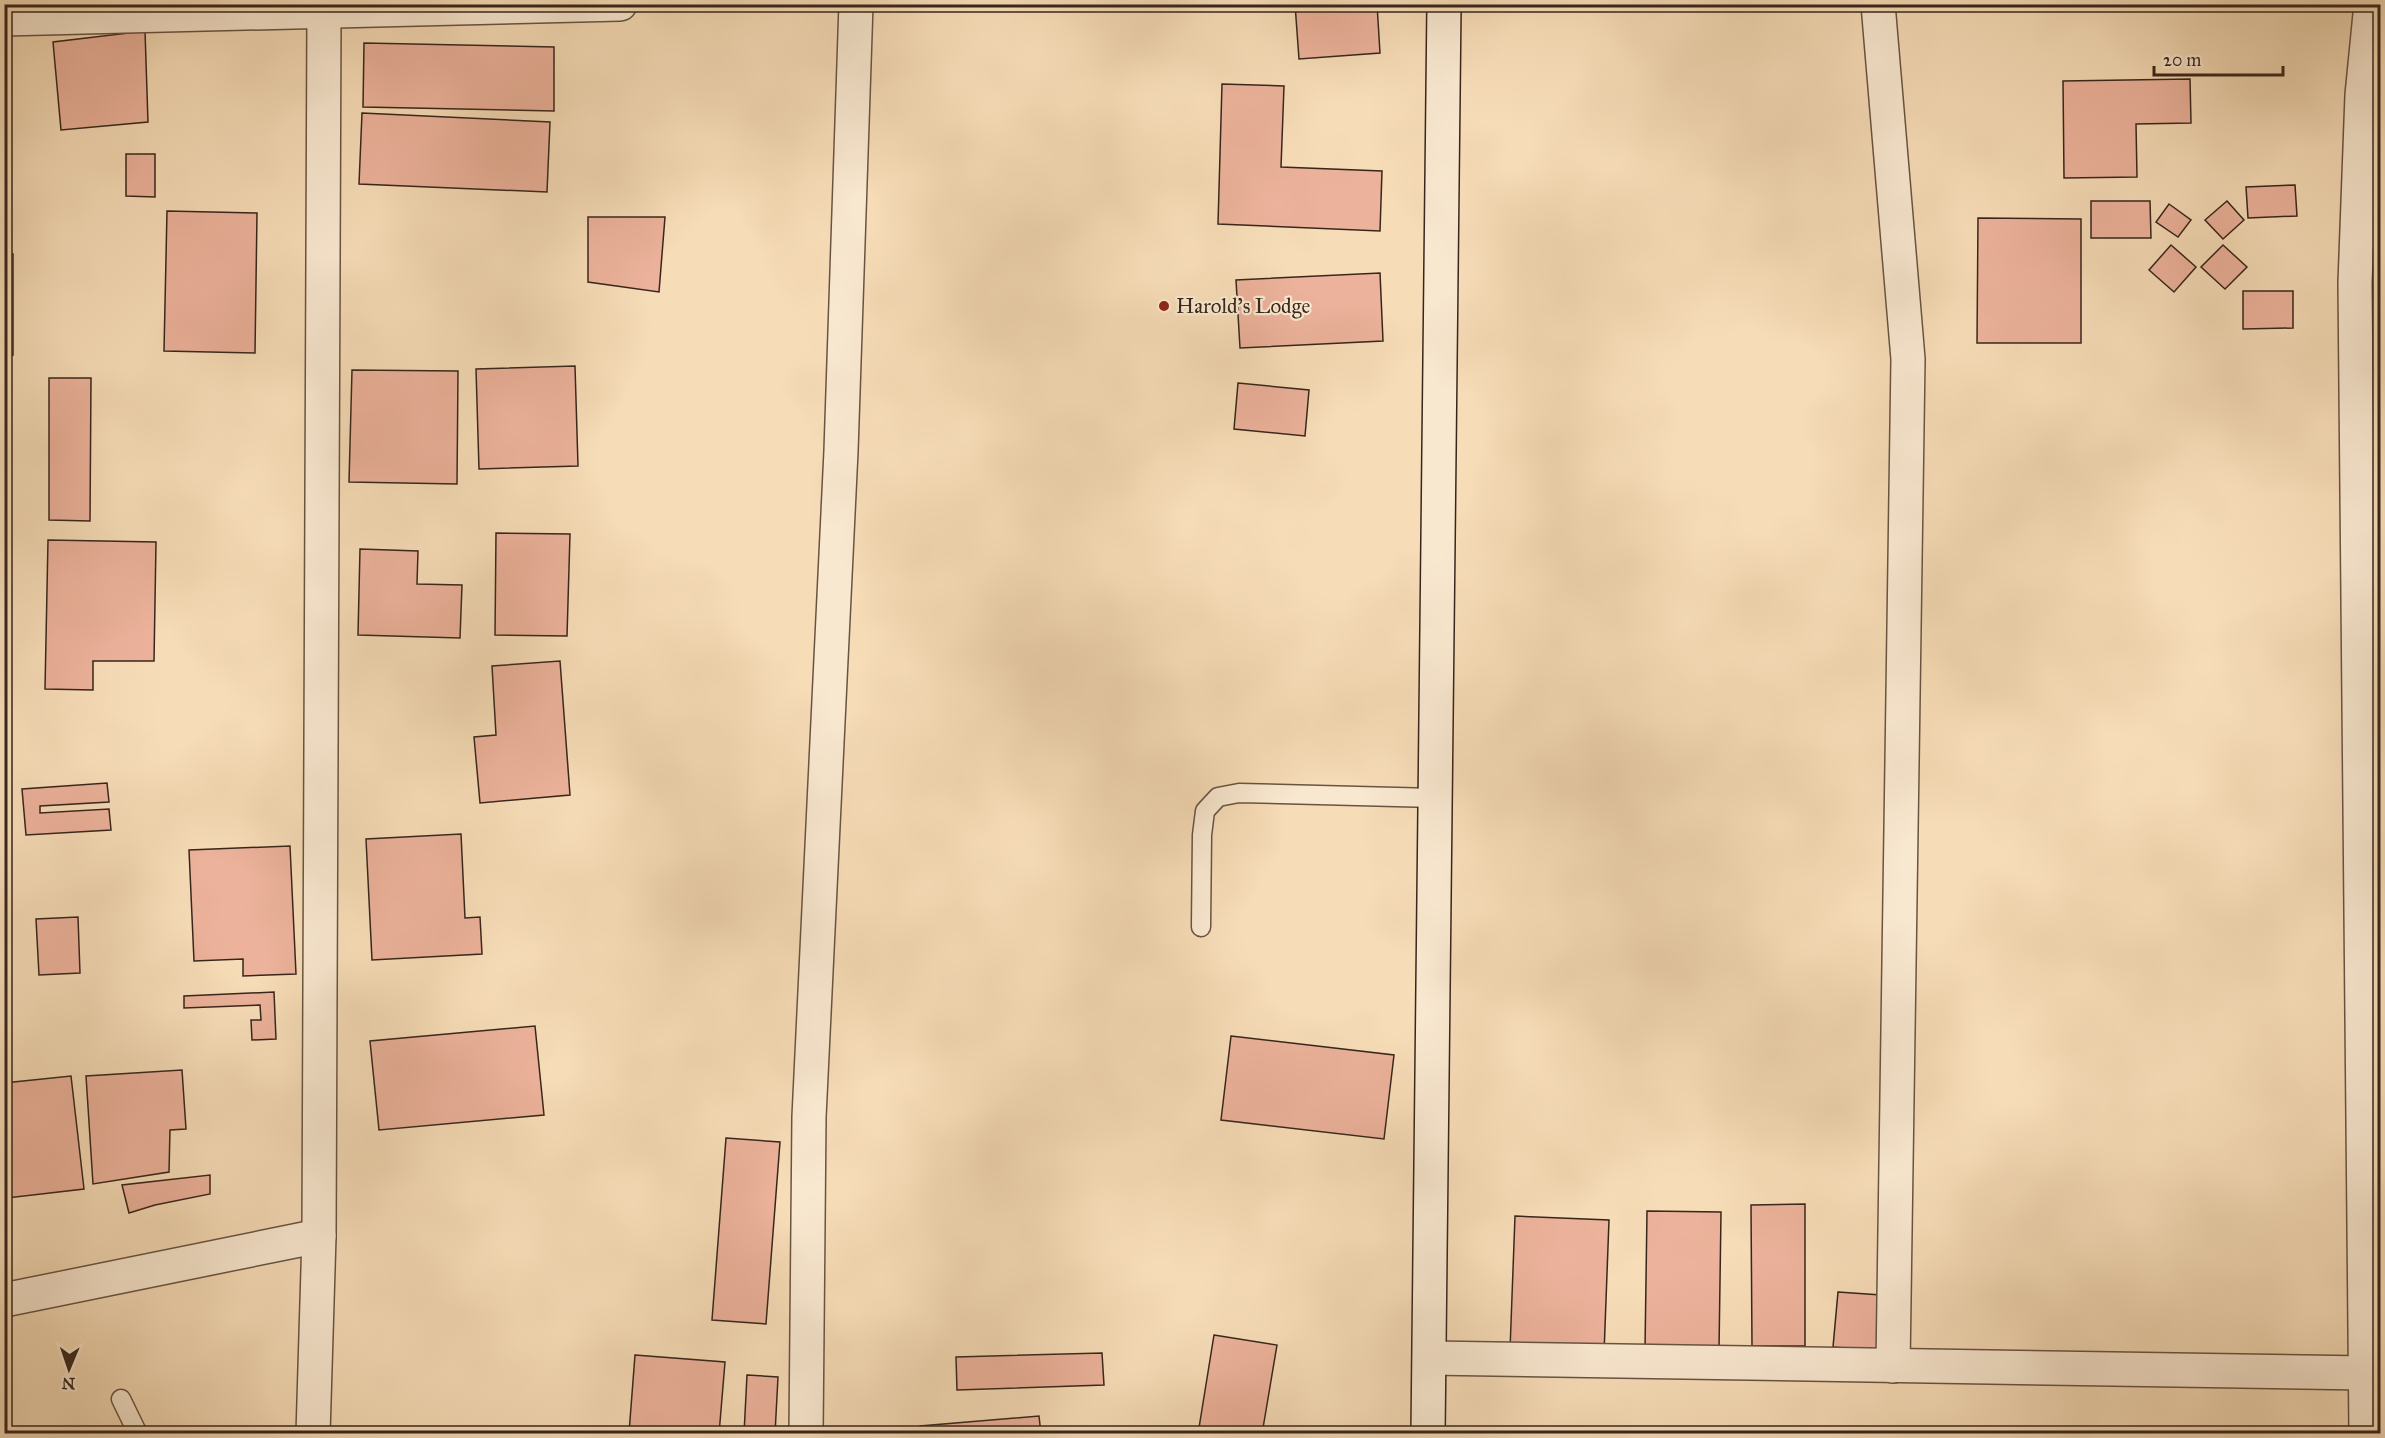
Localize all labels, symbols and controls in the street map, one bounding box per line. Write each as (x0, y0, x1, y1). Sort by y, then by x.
scale bar (2154, 39, 2283, 77)
text: 20 m (2163, 49, 2201, 71)
place label: Harold's Lodge (1176, 293, 1310, 319)
marker: Harold's Lodge (1157, 299, 1171, 313)
north arrow (39, 1339, 99, 1399)
text: N (61, 1374, 76, 1393)

